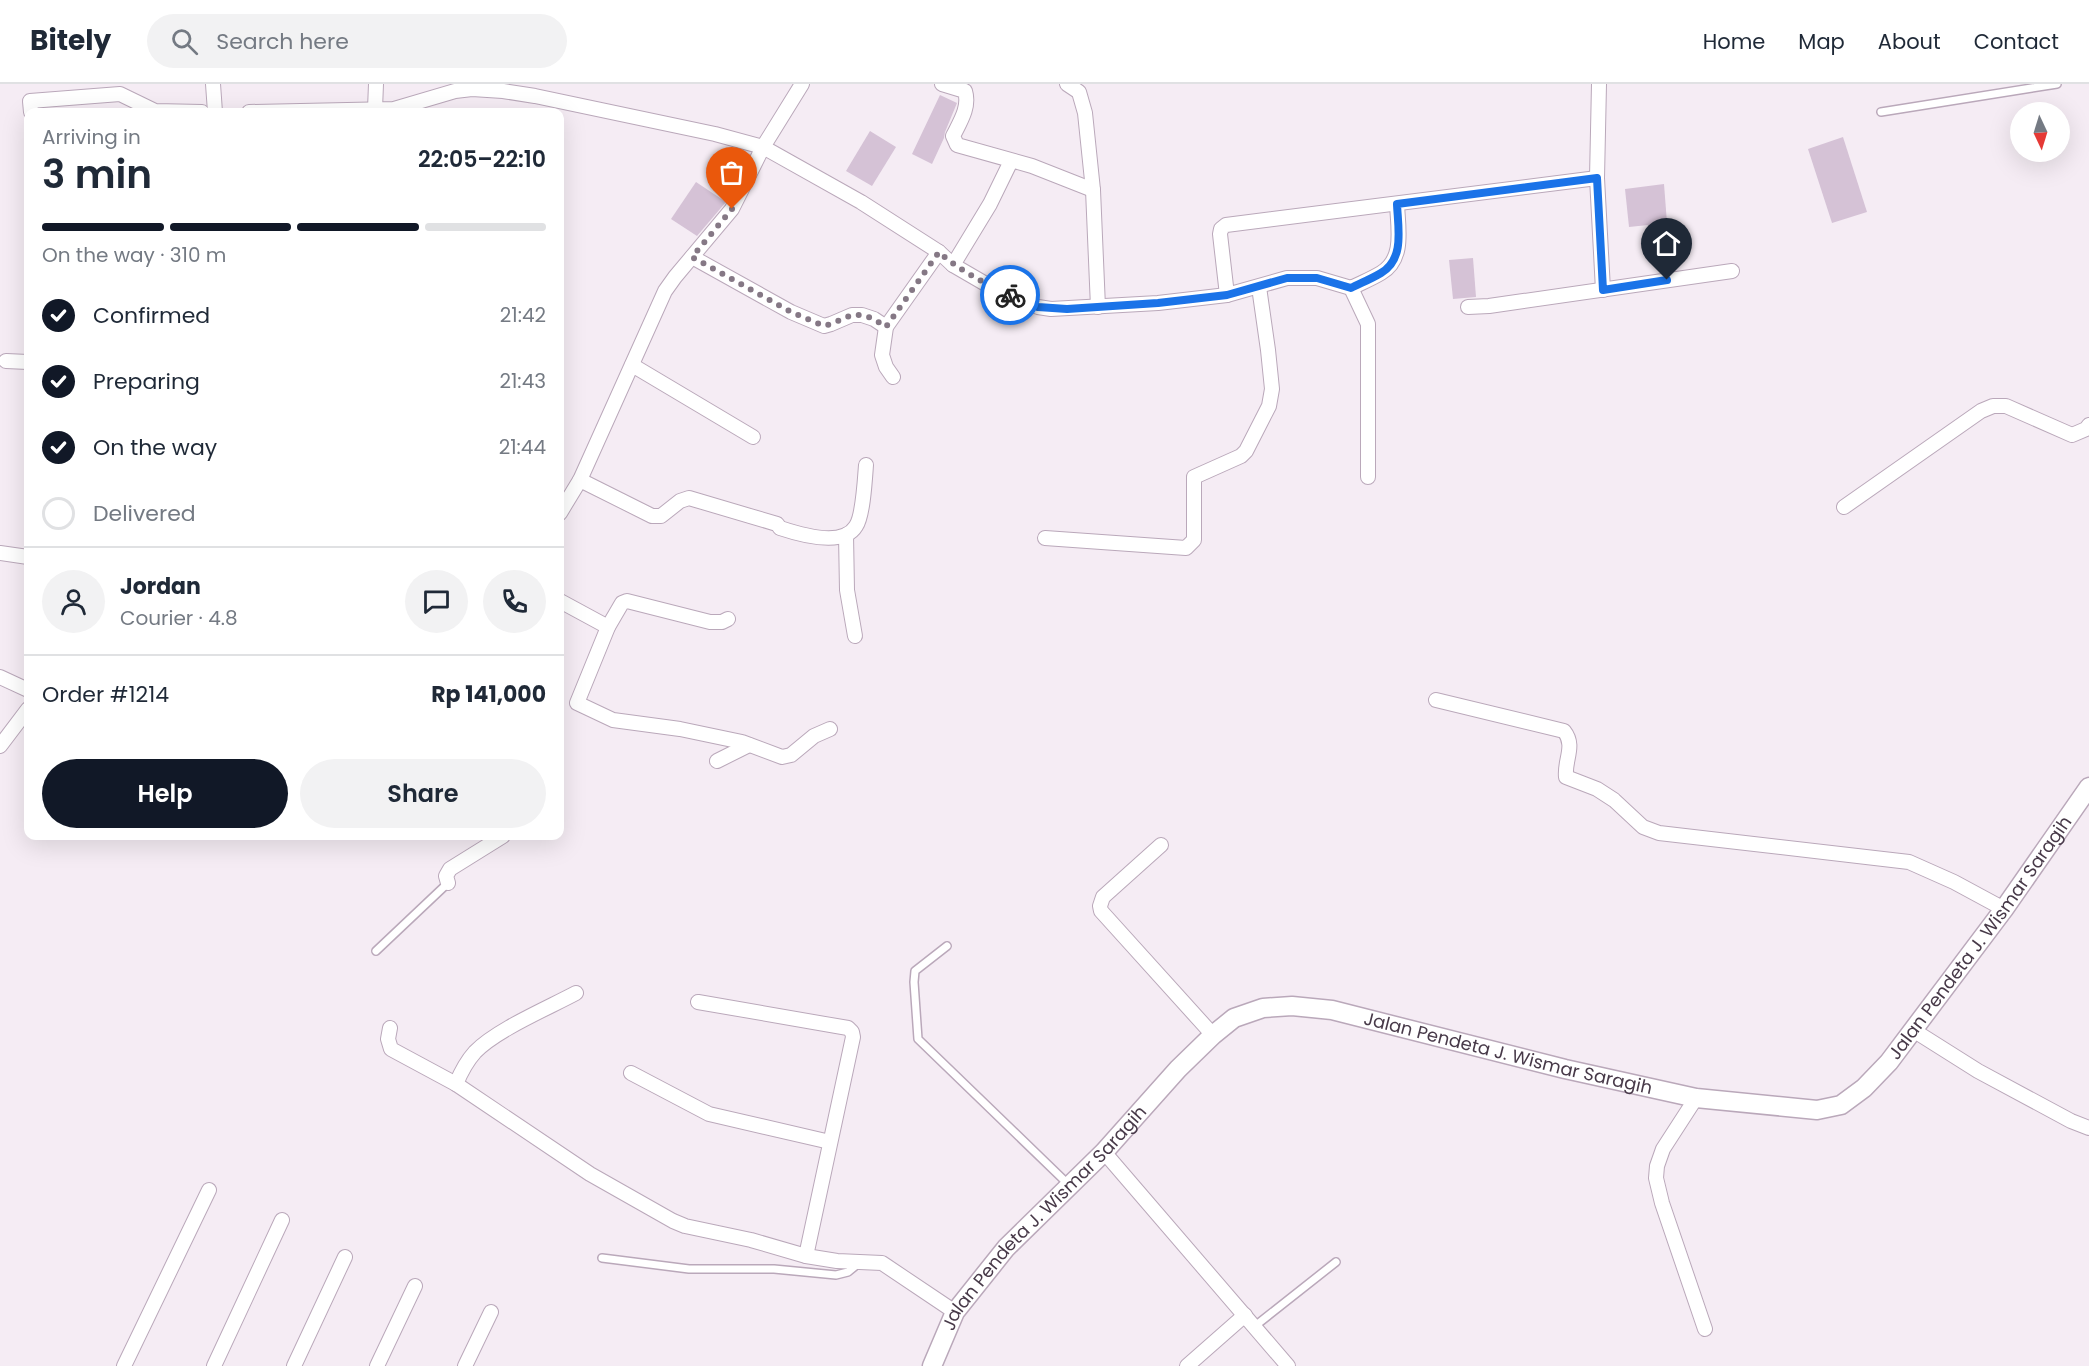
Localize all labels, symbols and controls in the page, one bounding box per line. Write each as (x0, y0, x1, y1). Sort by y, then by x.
search box (147, 14, 567, 68)
text: Bitely (30, 21, 111, 60)
icon: search (168, 25, 201, 58)
text: Search here (216, 26, 349, 57)
text: Home (1703, 27, 1765, 56)
text: Map (1798, 27, 1845, 56)
text: About (1878, 27, 1941, 56)
text: Contact (1974, 27, 2059, 56)
north arrow (2010, 102, 2070, 162)
map controls (2010, 102, 2070, 162)
text: Arriving in (42, 123, 141, 151)
text: 22:05–22:10 (418, 144, 546, 175)
text: 3 min (42, 147, 152, 202)
pin (706, 147, 757, 209)
icon: bag (715, 156, 748, 189)
pin (1641, 218, 1692, 280)
icon: home (1650, 227, 1683, 260)
text: On the way · 310 m (42, 241, 226, 269)
courier (980, 265, 1040, 325)
icon: bike (994, 279, 1027, 312)
icon: check (42, 299, 75, 332)
text: Confirmed (93, 300, 210, 331)
text: 21:42 (500, 301, 546, 329)
icon: check (42, 365, 75, 398)
text: Preparing (93, 366, 200, 397)
text: 21:43 (499, 367, 546, 395)
icon: check (42, 431, 75, 464)
text: On the way (93, 432, 217, 463)
text: 21:44 (499, 433, 546, 461)
text: Delivered (93, 498, 196, 529)
button: person (42, 570, 105, 633)
button: chat (405, 570, 468, 633)
button: phone (483, 570, 546, 633)
text: Jordan (120, 571, 201, 602)
text: Courier · 4.8 (120, 604, 238, 632)
text: Order #1214 (42, 679, 169, 710)
text: Rp 141,000 (431, 679, 546, 710)
button: Help (42, 759, 288, 828)
button: Share (300, 759, 546, 828)
street label: Jalan Pendeta J. Wismar Saragih (1882, 811, 2077, 1065)
street label: Jalan Pendeta J. Wismar Saragih (1361, 1006, 1655, 1100)
street label: Jalan Pendeta J. Wismar Saragih (936, 1100, 1152, 1334)

